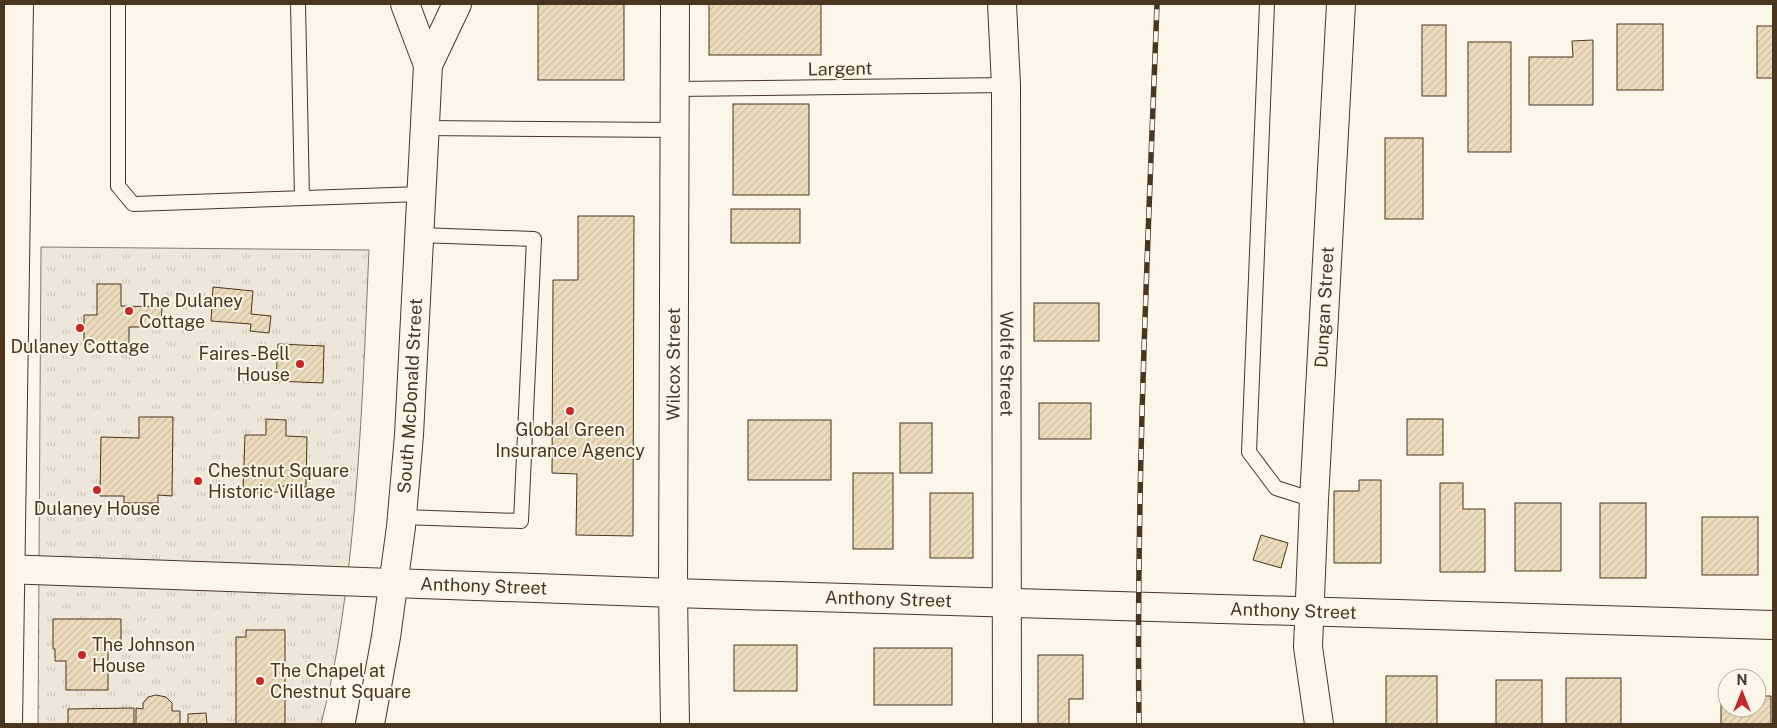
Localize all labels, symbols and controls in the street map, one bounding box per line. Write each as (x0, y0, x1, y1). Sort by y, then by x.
street label: Largent (807, 57, 873, 80)
street label: Dungan Street (1310, 246, 1338, 369)
place label: The Dulaney Cottage (139, 290, 243, 332)
street label: South McDonald Street (393, 298, 426, 494)
marker: The Dulaney Cottage (123, 305, 135, 317)
street label: Wilcox Street (663, 307, 684, 421)
street label: Wolfe Street (996, 311, 1018, 417)
marker: Dulaney Cottage (74, 322, 86, 334)
place label: Dulaney Cottage (10, 336, 150, 357)
place label: Faires-Bell House (198, 343, 290, 385)
marker: Faires-Bell House (294, 358, 306, 370)
marker: Global Green Insurance Agency (564, 405, 576, 417)
place label: Global Green Insurance Agency (495, 419, 645, 461)
place label: Chestnut Square Historic Village (208, 460, 349, 502)
marker: Chestnut Square Historic Village (192, 475, 204, 487)
marker: Dulaney House (91, 484, 103, 496)
place label: Dulaney House (34, 498, 160, 519)
street label: Anthony Street (420, 573, 548, 598)
street label: Anthony Street (825, 586, 952, 611)
street label: Anthony Street (1230, 598, 1357, 623)
place label: The Johnson House (92, 634, 195, 676)
marker: The Johnson House (76, 649, 88, 661)
place label: The Chapel at Chestnut Square (270, 660, 411, 702)
north arrow (1717, 668, 1767, 718)
text: N (1737, 672, 1747, 688)
marker: The Chapel at Chestnut Square (254, 675, 266, 687)

